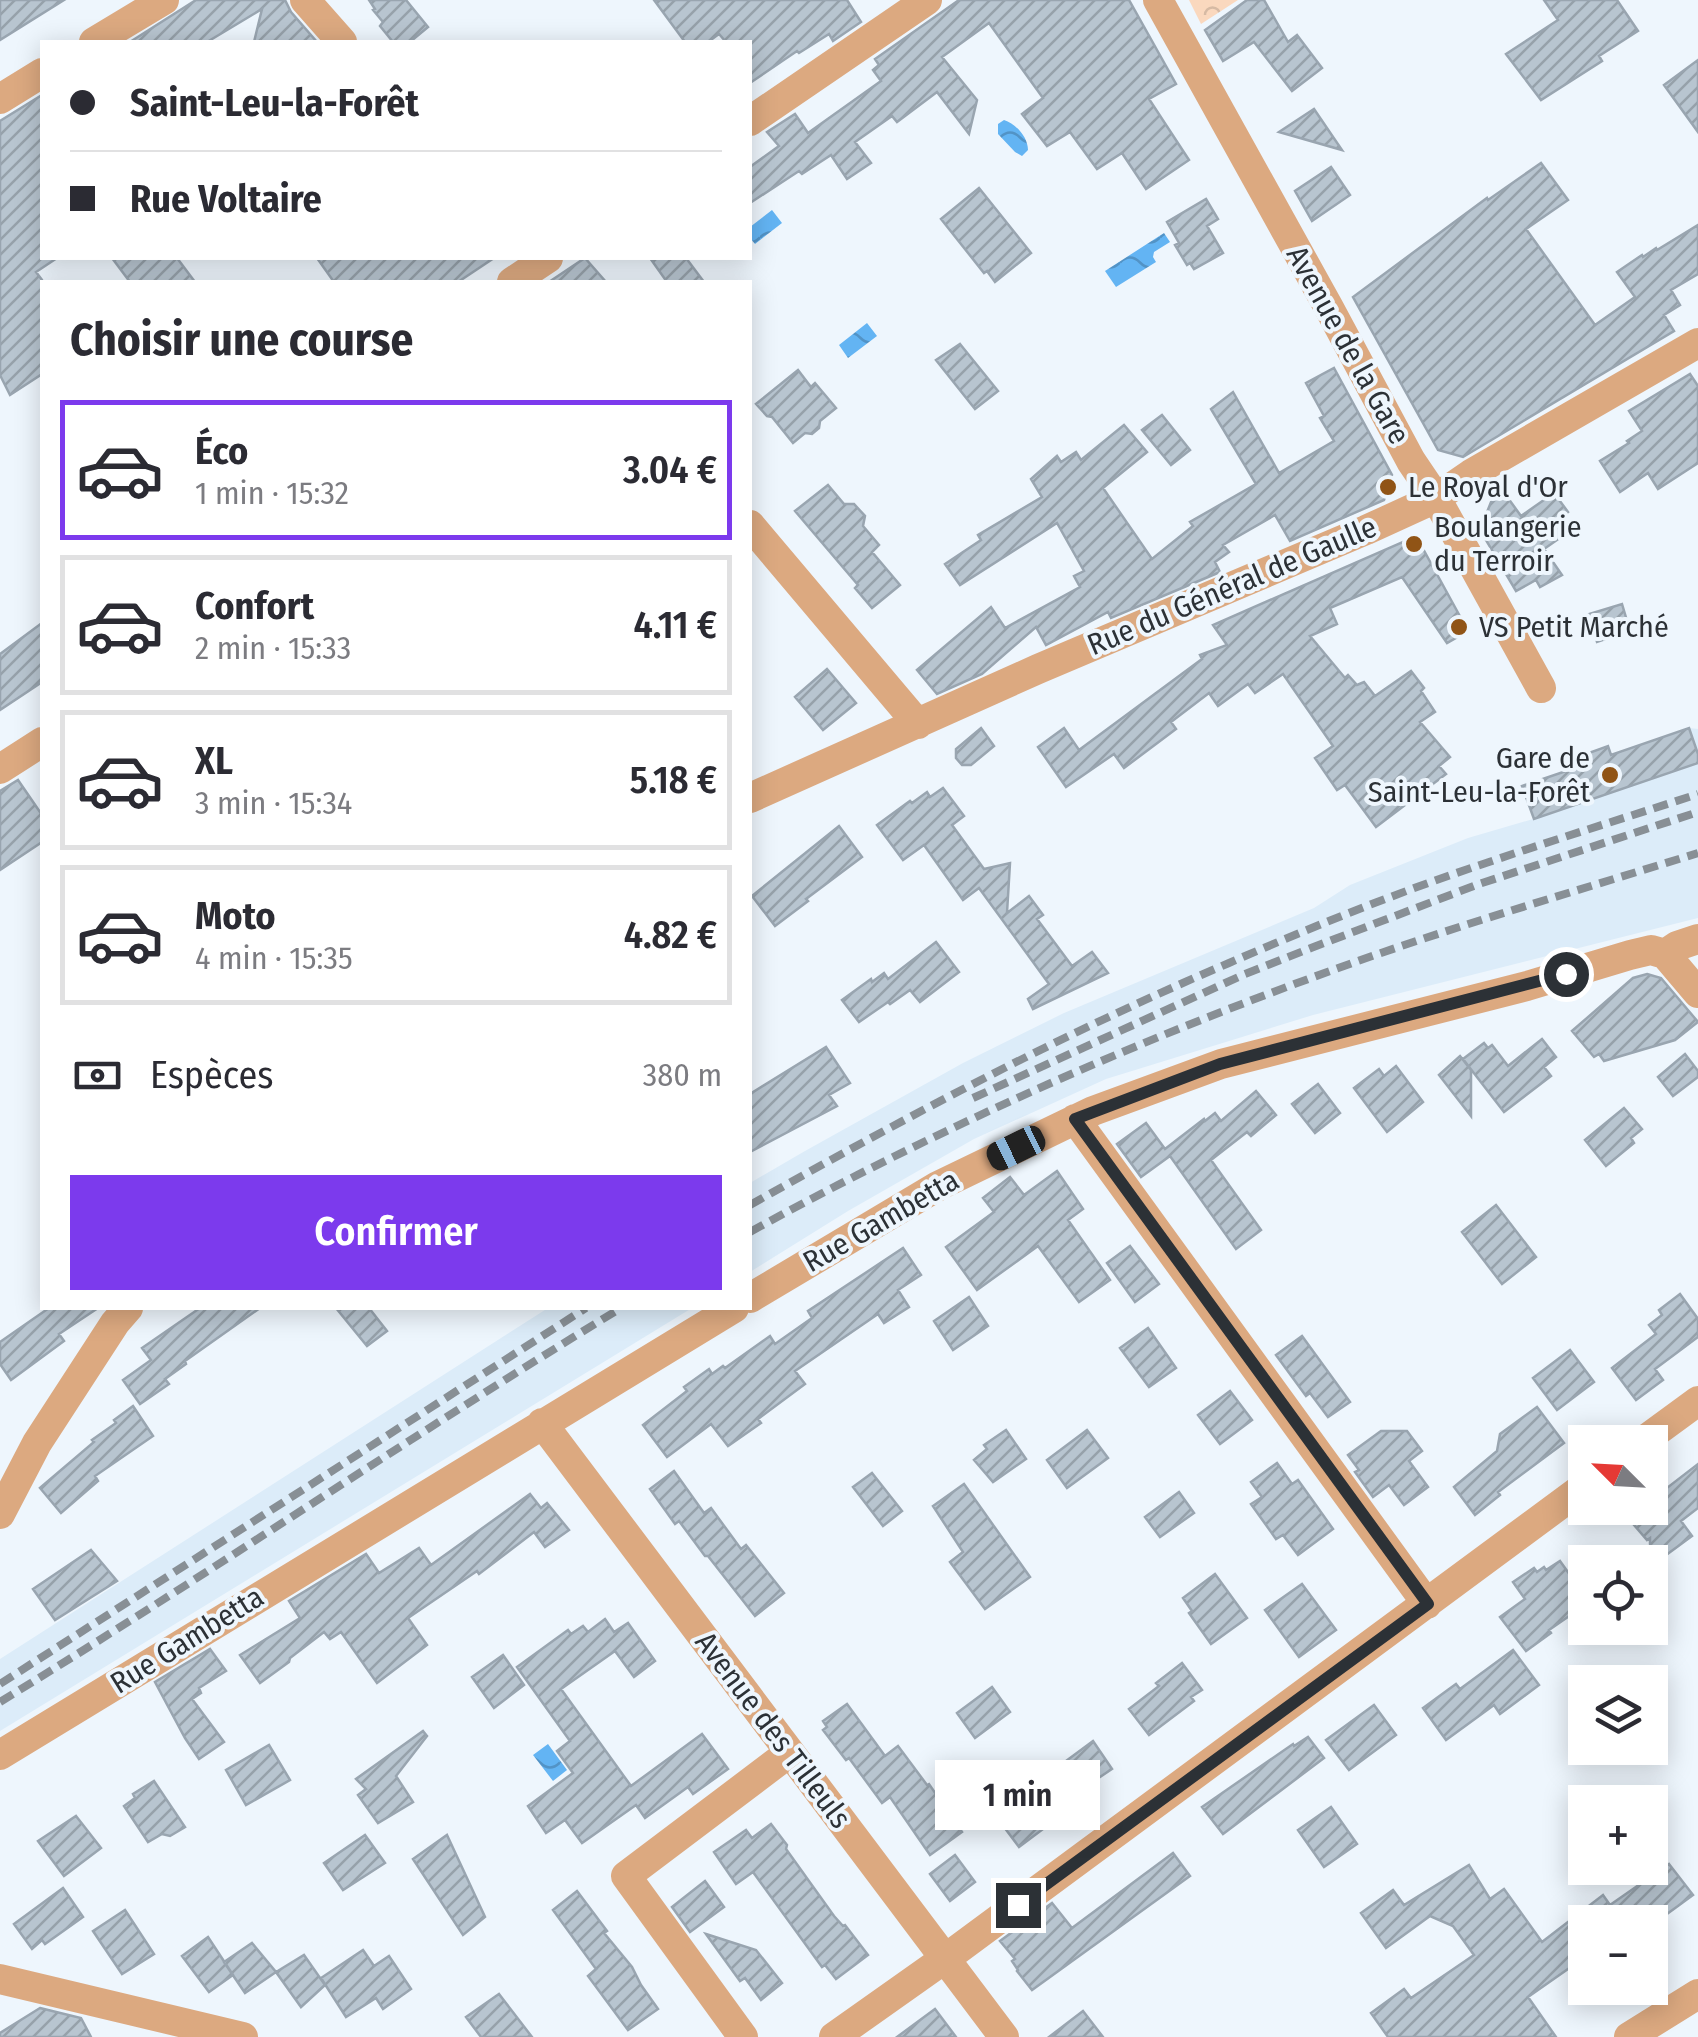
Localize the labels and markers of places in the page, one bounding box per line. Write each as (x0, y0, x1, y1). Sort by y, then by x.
place label: Le Royal d'Or (1408, 469, 1568, 505)
marker: Le Royal d'Or (1377, 476, 1399, 498)
place label: Boulangerie du Terroir (1434, 509, 1581, 579)
marker: Boulangerie du Terroir (1403, 533, 1425, 555)
place label: VS Petit Marché (1479, 609, 1669, 645)
marker: VS Petit Marché (1448, 616, 1470, 638)
place label: Gare de Saint-Leu-la-Forêt (1368, 740, 1590, 810)
marker: Gare de Saint-Leu-la-Forêt (1599, 764, 1621, 786)

